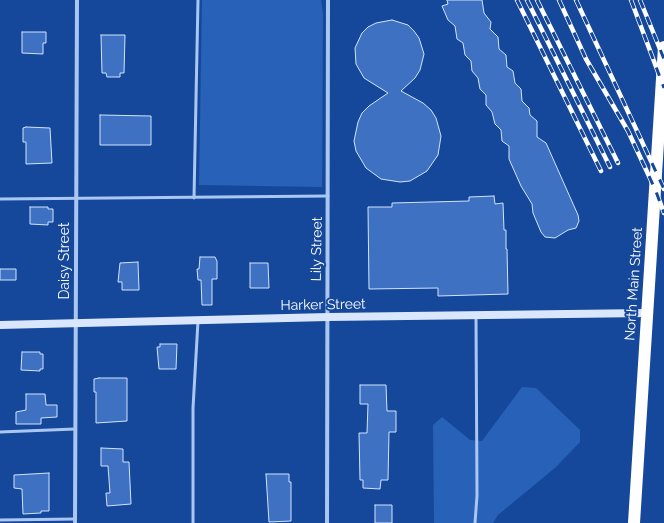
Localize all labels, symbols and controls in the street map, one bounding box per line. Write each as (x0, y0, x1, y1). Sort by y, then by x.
street label: Lily Street (308, 216, 326, 282)
street label: Daisy Street (57, 222, 73, 300)
street label: North Main Street (622, 227, 646, 341)
street label: Harker Street (280, 296, 366, 314)

